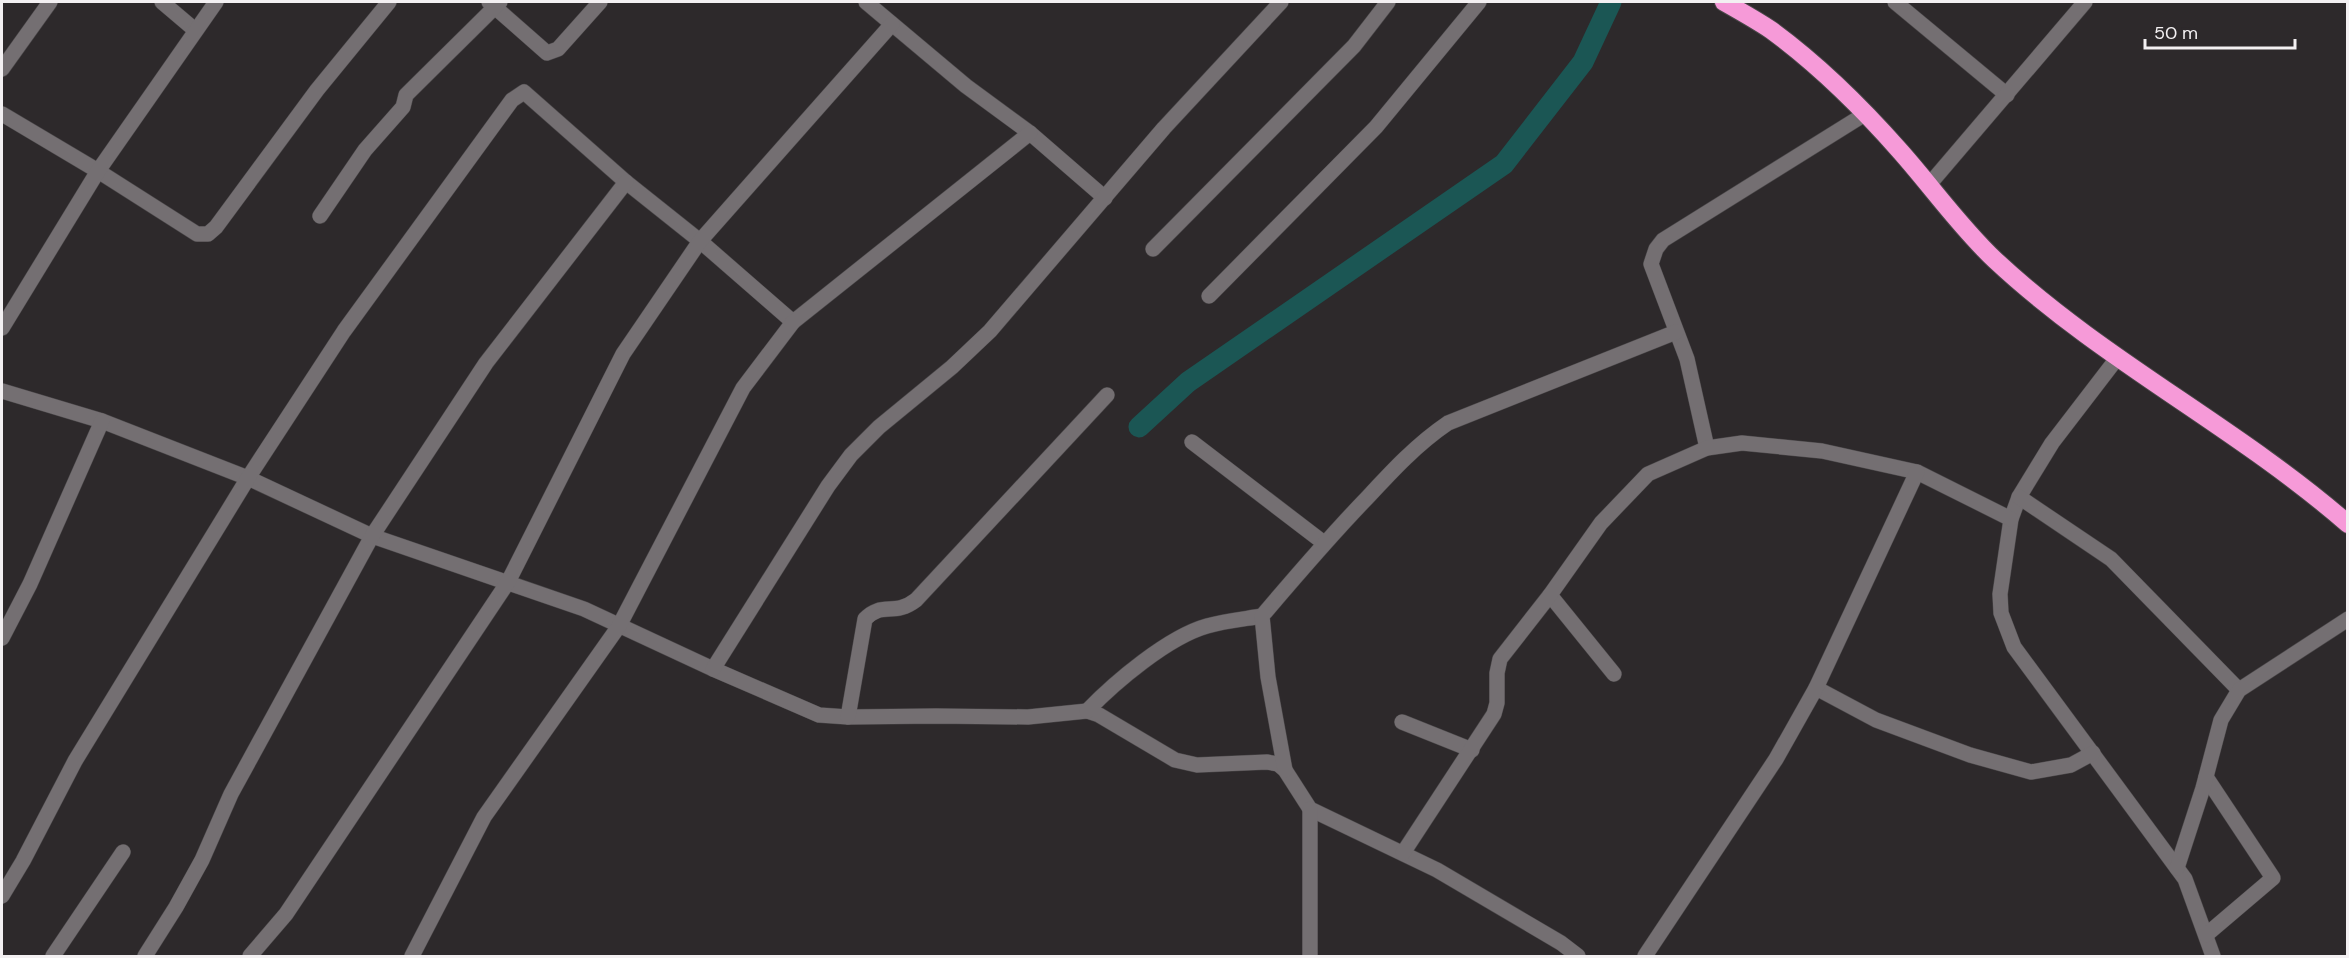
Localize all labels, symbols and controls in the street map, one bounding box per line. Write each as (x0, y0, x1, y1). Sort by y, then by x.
scale bar (2145, 12, 2295, 50)
text: 50 m (2154, 21, 2198, 45)

